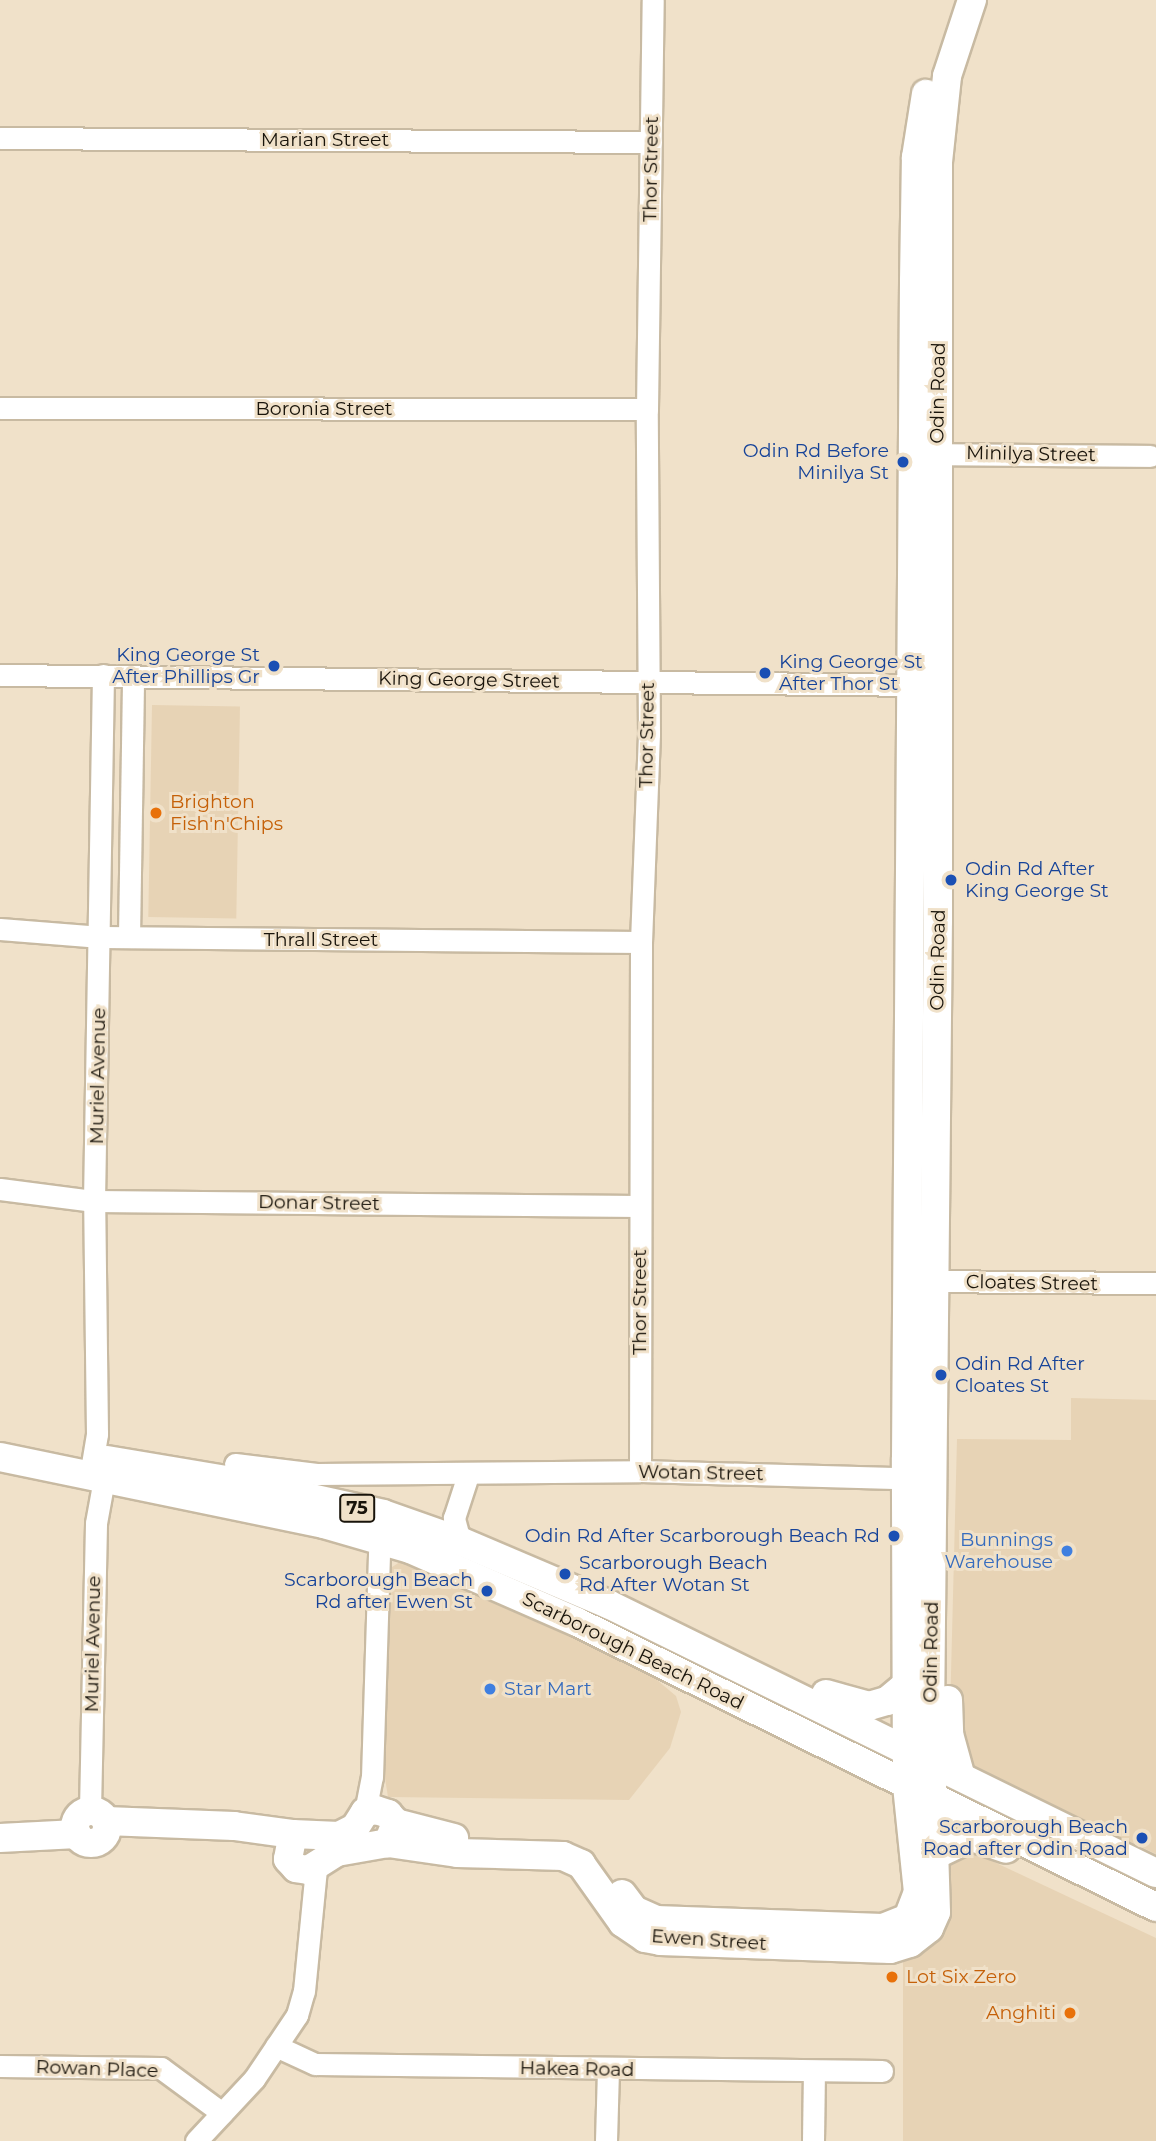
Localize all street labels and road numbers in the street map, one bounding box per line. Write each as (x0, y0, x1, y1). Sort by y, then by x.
street label: Thor Street (639, 116, 663, 222)
street label: Marian Street (261, 129, 389, 151)
street label: Odin Road (926, 342, 950, 444)
street label: Boronia Street (255, 398, 393, 420)
street label: Minilya Street (966, 441, 1096, 467)
street label: King George Street (378, 667, 560, 693)
street label: Thor Street (635, 682, 659, 788)
street label: Odin Road (926, 909, 950, 1011)
street label: Thrall Street (264, 929, 378, 951)
street label: Muriel Avenue (85, 1007, 111, 1145)
street label: Donar Street (258, 1191, 380, 1215)
street label: Thor Street (629, 1249, 651, 1355)
street label: Cloates Street (966, 1270, 1098, 1296)
street label: Wotan Street (638, 1461, 764, 1485)
road number: 75 (338, 1493, 376, 1522)
street label: Muriel Avenue (80, 1575, 106, 1713)
street label: Scarborough Beach Road (519, 1587, 747, 1715)
street label: Odin Road (919, 1601, 943, 1703)
street label: Ewen Street (651, 1925, 767, 1955)
street label: Rowan Place (35, 2055, 159, 2083)
street label: Hakea Road (519, 2057, 635, 2081)

